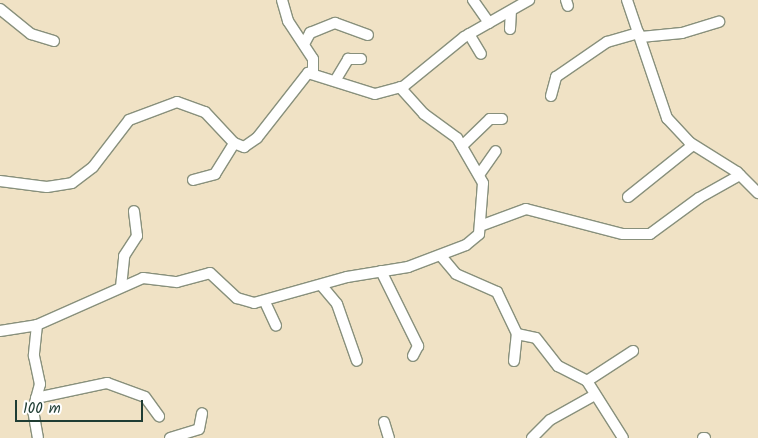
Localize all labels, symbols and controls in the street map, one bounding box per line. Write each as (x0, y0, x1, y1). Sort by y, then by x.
scale bar (18, 390, 145, 422)
text: 100 m (23, 397, 61, 421)

